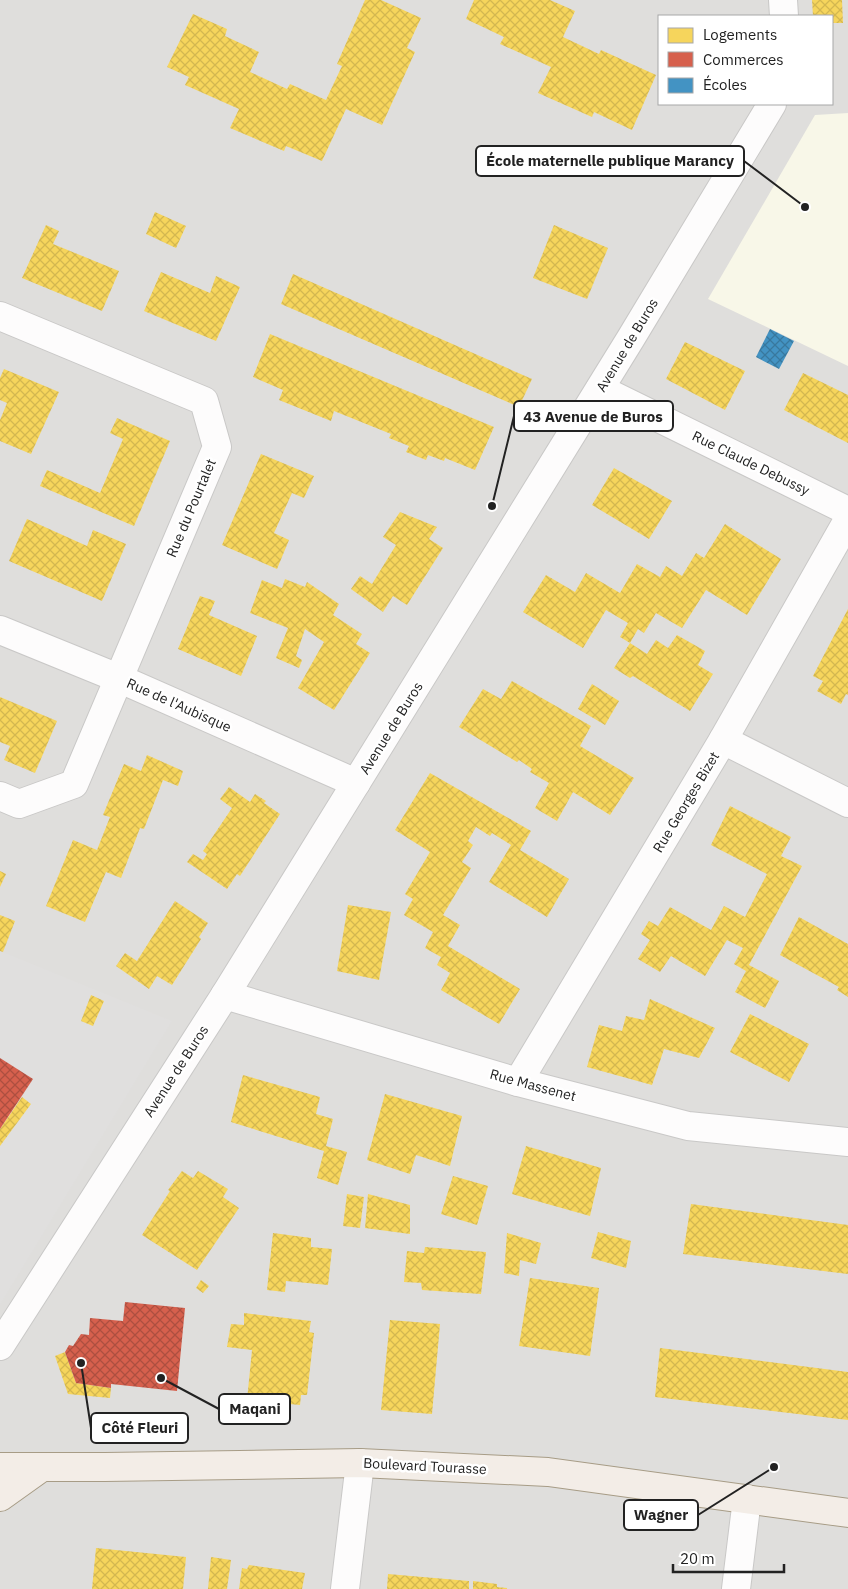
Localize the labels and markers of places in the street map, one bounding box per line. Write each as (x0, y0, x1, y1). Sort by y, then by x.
callout: École maternelle publique Marancy (476, 146, 744, 176)
callout: 43 Avenue de Buros (514, 401, 673, 431)
callout: Maqani (219, 1394, 290, 1424)
callout: Côté Fleuri (91, 1413, 188, 1443)
callout: Wagner (624, 1500, 698, 1530)

